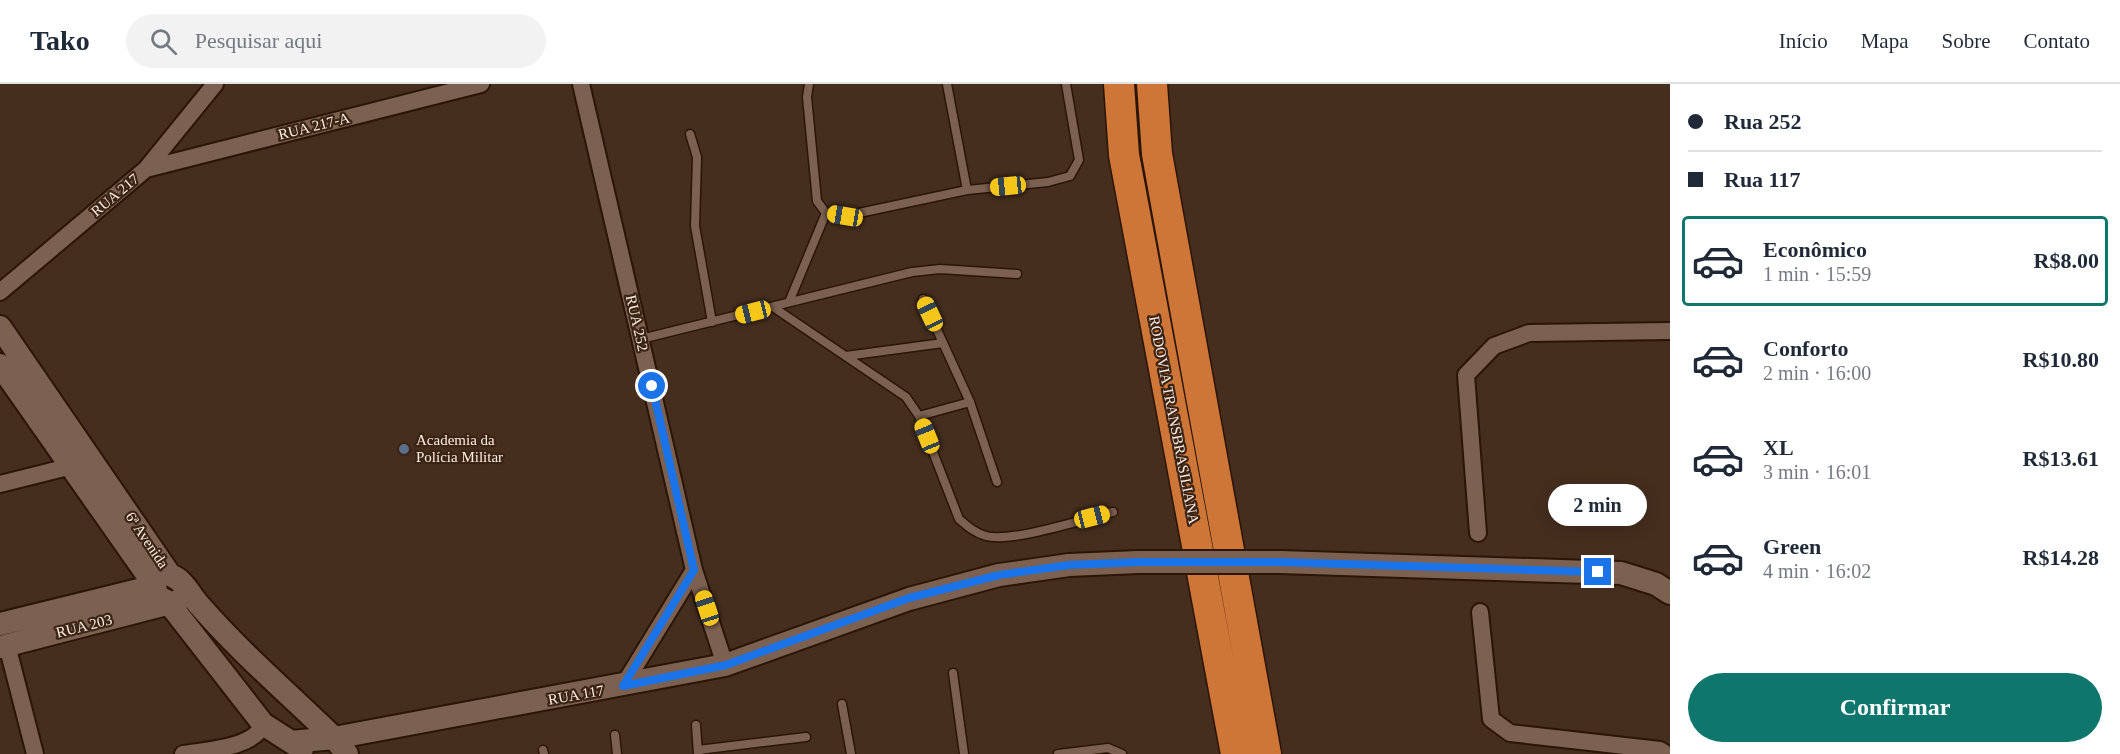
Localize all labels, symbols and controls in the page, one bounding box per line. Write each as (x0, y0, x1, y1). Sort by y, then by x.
search box (126, 14, 546, 68)
text: Tako (30, 25, 90, 56)
icon: search (147, 25, 180, 58)
text: Pesquisar aqui (195, 28, 322, 53)
text: Início (1779, 29, 1828, 53)
text: Mapa (1861, 29, 1909, 53)
text: Sobre (1942, 29, 1991, 53)
text: Contato (2024, 29, 2090, 53)
street label: RUA 217-A (277, 109, 351, 143)
text: Rua 252 (1724, 109, 1802, 134)
text: Rua 117 (1724, 167, 1800, 192)
street label: RUA 217 (88, 170, 142, 219)
car (989, 175, 1027, 197)
car (826, 204, 864, 228)
icon: car (1691, 234, 1745, 288)
text: Econômico (1763, 237, 1867, 262)
text: R$8.00 (2034, 248, 2099, 273)
text: 1 min · 15:59 (1763, 263, 1871, 285)
street label: RUA 252 (623, 293, 651, 353)
car (914, 294, 946, 334)
car (733, 299, 773, 325)
street label: RODOVIA TRANSBRASILIANA (1146, 315, 1202, 526)
icon: car (1691, 333, 1745, 387)
text: Conforto (1763, 336, 1849, 361)
text: R$10.80 (2023, 347, 2099, 372)
text: 2 min · 16:00 (1763, 362, 1871, 384)
route start (638, 372, 665, 399)
car (912, 416, 942, 456)
place label: Academia da Polícia Militar (416, 432, 503, 465)
icon: car (1691, 432, 1745, 486)
text: XL (1763, 435, 1794, 460)
marker: Academia da Polícia Militar (397, 442, 411, 456)
text: R$13.61 (2023, 446, 2099, 471)
text: 3 min · 16:01 (1763, 461, 1871, 483)
callout: 2 min (1548, 485, 1648, 527)
text: 2 min (1573, 494, 1622, 516)
car (1072, 504, 1112, 530)
street label: 6ª Avenida (122, 509, 172, 571)
icon: car (1691, 531, 1745, 585)
text: Green (1763, 534, 1821, 559)
text: R$14.28 (2023, 545, 2099, 570)
route end (1584, 558, 1611, 585)
text: 4 min · 16:02 (1763, 560, 1871, 582)
car (693, 588, 721, 628)
street label: RUA 203 (54, 611, 114, 641)
button: Confirmar (1688, 673, 2102, 742)
street label: RUA 117 (547, 682, 606, 708)

